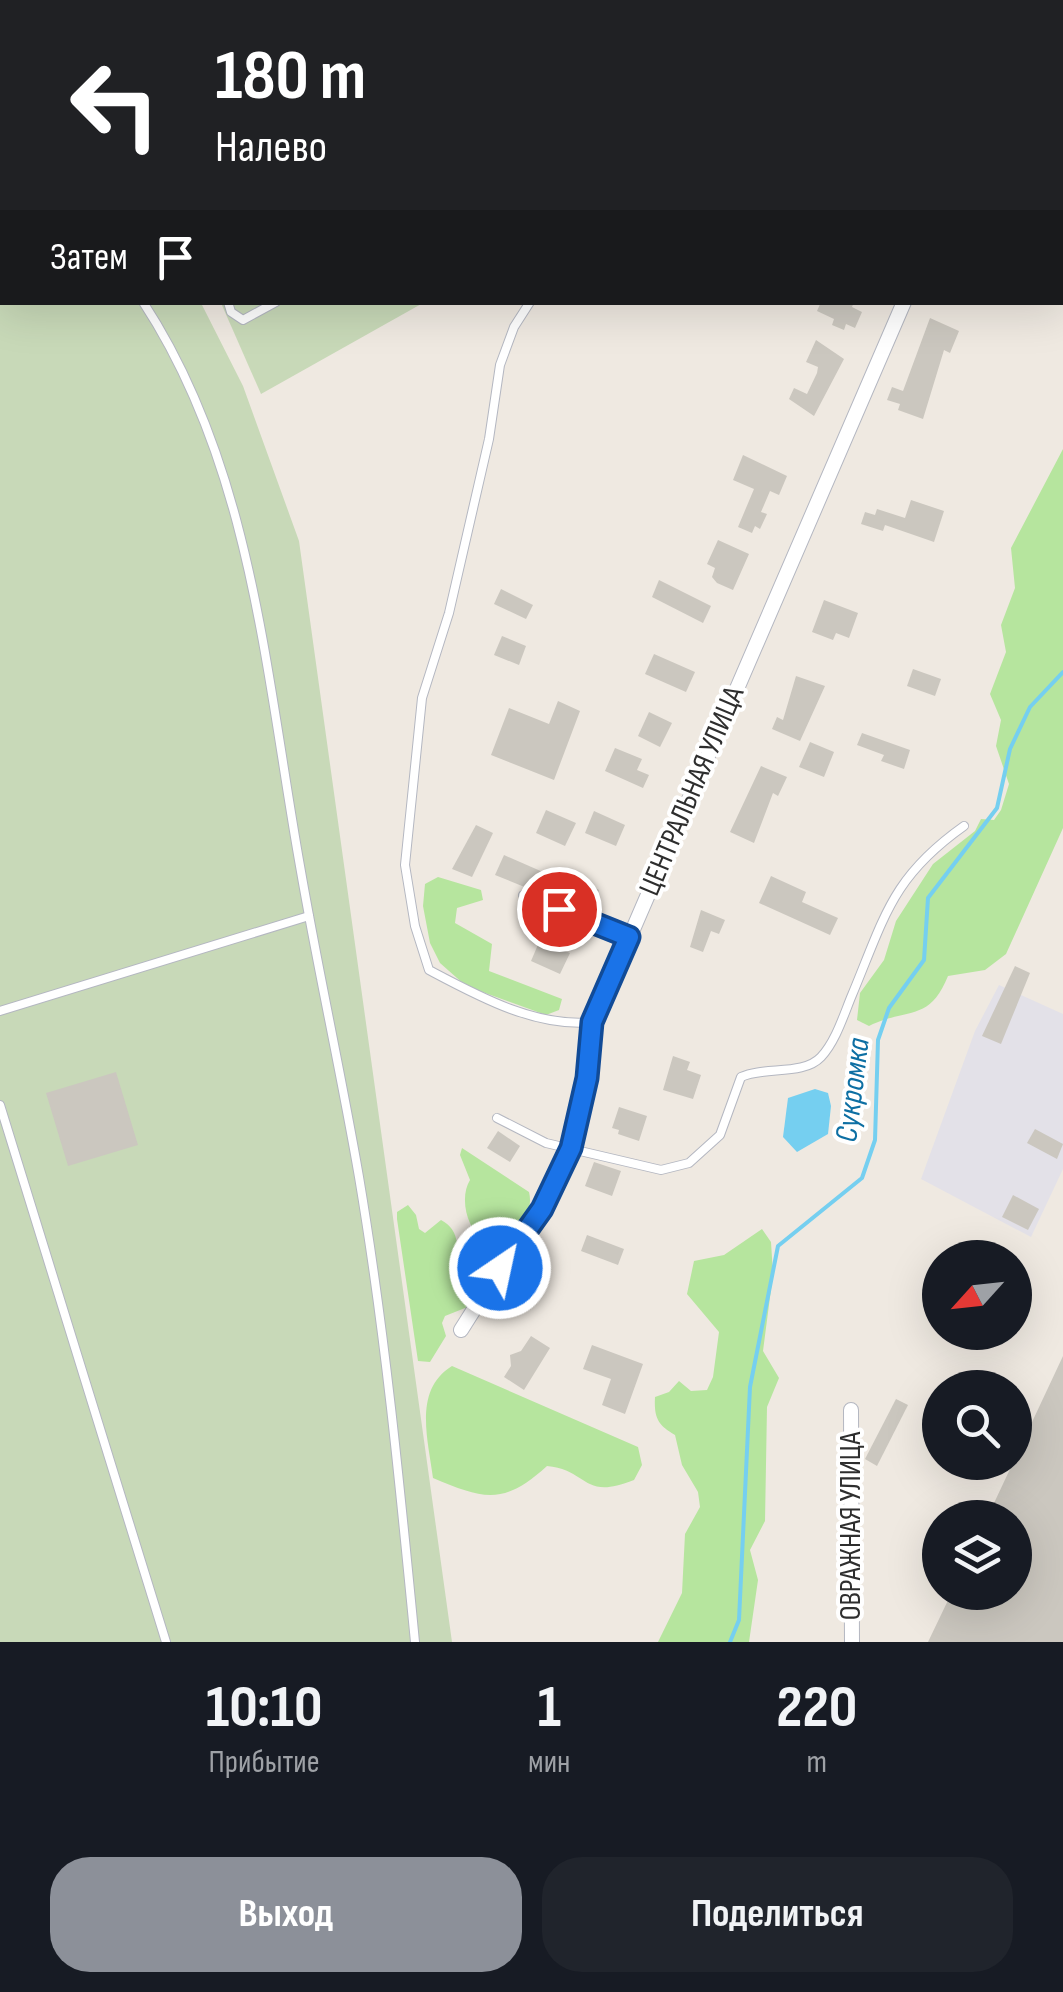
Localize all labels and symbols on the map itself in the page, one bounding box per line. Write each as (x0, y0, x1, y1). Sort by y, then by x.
street label: ЦЕНТРАЛЬНАЯ УЛИЦА (632, 681, 752, 901)
pin (517, 867, 602, 952)
water label: Сукромка (827, 1035, 879, 1144)
position arrow (448, 1216, 552, 1320)
north arrow (922, 1240, 1032, 1350)
street label: ОВРАЖНАЯ УЛИЦА (833, 1431, 869, 1620)

